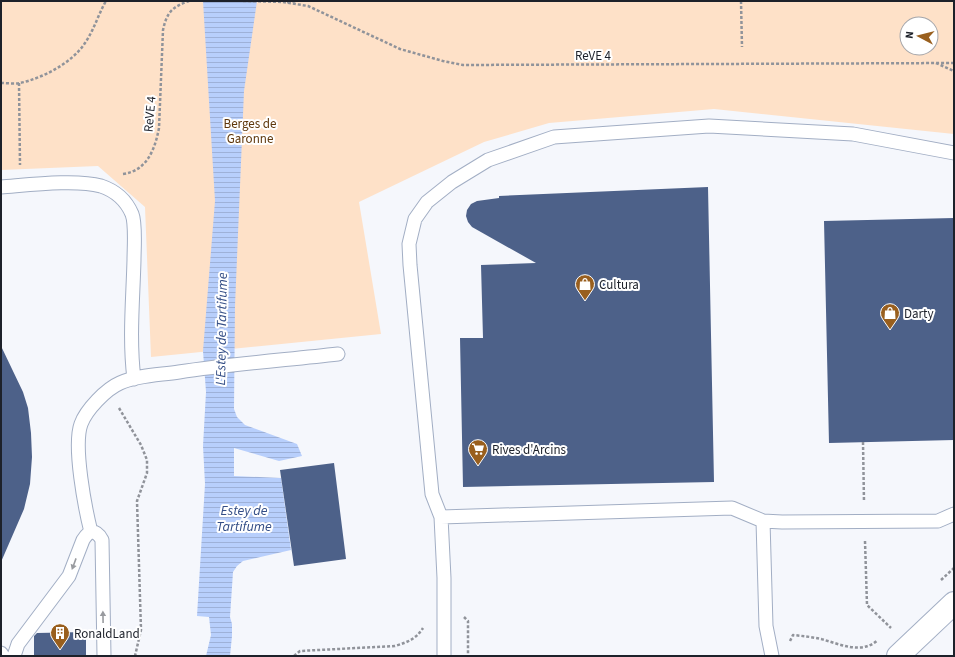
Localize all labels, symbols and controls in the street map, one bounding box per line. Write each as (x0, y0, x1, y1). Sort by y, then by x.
north arrow (899, 16, 939, 56)
text: N (902, 30, 917, 39)
street label: ReVE 4 (575, 47, 612, 65)
street label: ReVE 4 (139, 95, 161, 133)
park label: Berges de Garonne (223, 115, 277, 148)
water label: L'Estey de Tartifume (211, 272, 233, 386)
shop icon: Cultura (574, 273, 596, 301)
place label: Cultura (599, 276, 639, 294)
shop icon: Darty (879, 302, 901, 330)
place label: Darty (904, 305, 934, 323)
supermarket icon: Rives d'Arcins (467, 438, 489, 466)
place label: Rives d'Arcins (492, 441, 567, 459)
water label: Estey de Tartifume (216, 501, 272, 537)
one-way arrow (70, 559, 76, 571)
one-way arrow (100, 610, 106, 623)
building icon: RonaldLand (49, 622, 71, 650)
place label: RonaldLand (74, 625, 140, 643)

